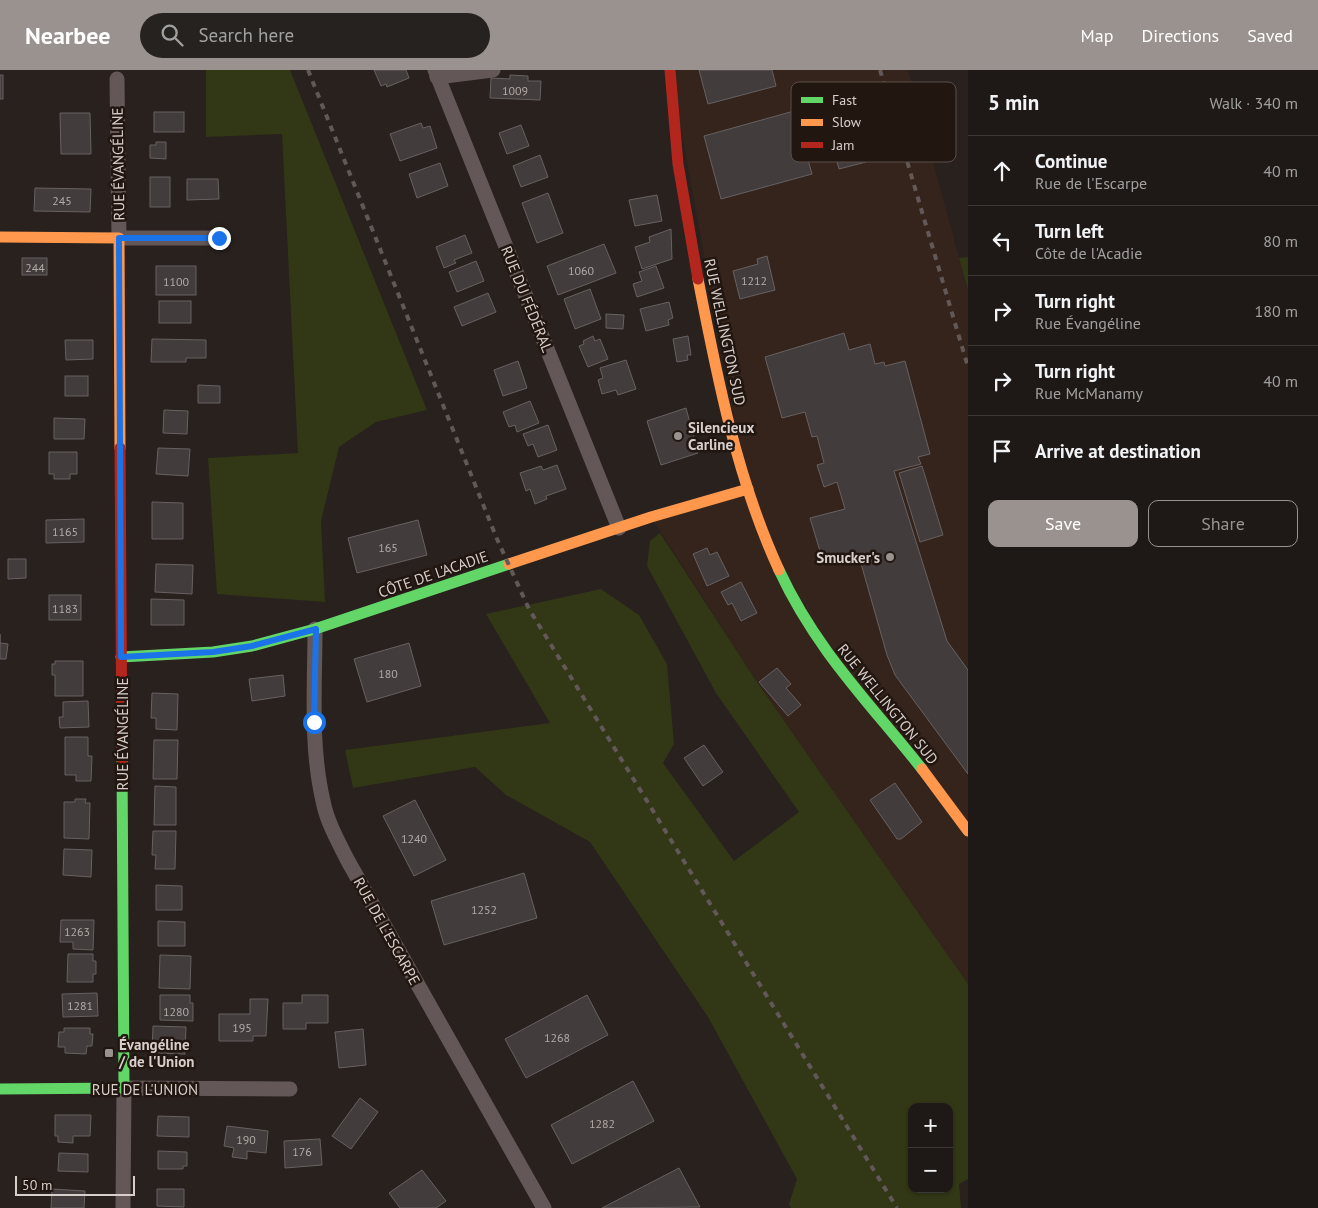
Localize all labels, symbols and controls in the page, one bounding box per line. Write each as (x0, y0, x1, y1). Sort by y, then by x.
search box (140, 13, 490, 58)
text: Nearbee (25, 20, 110, 51)
icon: search (158, 21, 186, 49)
text: Search here (198, 23, 294, 47)
text: Map (1081, 24, 1113, 47)
text: Directions (1141, 24, 1219, 47)
text: Saved (1247, 24, 1293, 47)
legend (791, 82, 956, 162)
house number: 1009 (502, 83, 528, 98)
text: 5 min (988, 89, 1039, 116)
text: Fast (832, 91, 857, 109)
text: Walk · 340 m (1209, 93, 1298, 113)
street label: RUE ÉVANGÉLINE (108, 107, 128, 221)
text: Slow (832, 113, 862, 131)
text: Jam (831, 136, 854, 154)
text: Continue (1035, 149, 1107, 173)
icon: ahead (988, 157, 1016, 185)
text: 40 m (1263, 161, 1298, 181)
text: Rue de l'Escarpe (1035, 173, 1147, 193)
house number: 245 (52, 193, 72, 208)
text: Turn left (1035, 219, 1104, 243)
route end (208, 227, 231, 250)
icon: left (988, 227, 1016, 255)
text: 80 m (1263, 231, 1298, 251)
street label: RUE DU FÉDÉRAL (497, 243, 557, 355)
text: Côte de l'Acadie (1035, 243, 1142, 263)
street label: RUE WELLINGTON SUD (700, 257, 750, 407)
house number: 244 (25, 260, 45, 275)
house number: 1060 (568, 263, 595, 278)
house number: 1212 (741, 273, 767, 288)
house number: 1100 (163, 274, 190, 289)
text: Turn right (1035, 289, 1115, 313)
icon: right (988, 297, 1016, 325)
text: 180 m (1255, 301, 1298, 321)
text: Rue Évangéline (1035, 313, 1141, 333)
text: Turn right (1035, 359, 1115, 383)
icon: right (988, 367, 1016, 395)
text: 40 m (1263, 371, 1298, 391)
text: Rue McManamy (1035, 383, 1143, 403)
place label: Silencieux Carline (688, 418, 754, 454)
marker: Silencieux Carline (672, 430, 684, 442)
icon: arrive (988, 437, 1016, 465)
text: Arrive at destination (1035, 439, 1201, 463)
button: Save (988, 500, 1138, 547)
button: Share (1148, 500, 1298, 547)
house number: 1165 (52, 524, 78, 539)
house number: 165 (378, 540, 398, 555)
street label: CÔTE DE L'ACADIE (376, 546, 490, 602)
place label: Smucker's (816, 548, 880, 567)
marker: Smucker's (884, 551, 896, 563)
house number: 1183 (52, 601, 78, 616)
street label: RUE WELLINGTON SUD (834, 640, 942, 768)
house number: 180 (378, 666, 398, 681)
street label: RUE ÉVANGÉLINE (113, 678, 132, 790)
route start (303, 711, 326, 734)
house number: 1240 (401, 831, 428, 846)
street label: RUE DE L'ESCARPE (350, 874, 424, 988)
house number: 1252 (471, 902, 497, 917)
house number: 1263 (64, 924, 90, 939)
house number: 1281 (67, 998, 93, 1013)
house number: 1280 (163, 1004, 190, 1019)
house number: 195 (232, 1020, 252, 1035)
house number: 1268 (544, 1030, 570, 1045)
place label: Évangéline / de l'Union (118, 1035, 194, 1071)
marker: Évangéline / de l'Union (103, 1047, 115, 1059)
street label: RUE DE L'UNION (92, 1080, 198, 1099)
map controls (908, 1103, 953, 1193)
button: + (908, 1103, 953, 1148)
house number: 1282 (589, 1116, 615, 1131)
house number: 190 (236, 1132, 256, 1147)
house number: 176 (292, 1144, 312, 1159)
button: − (908, 1148, 953, 1193)
scale bar (15, 1173, 135, 1196)
text: 50 m (22, 1176, 52, 1194)

